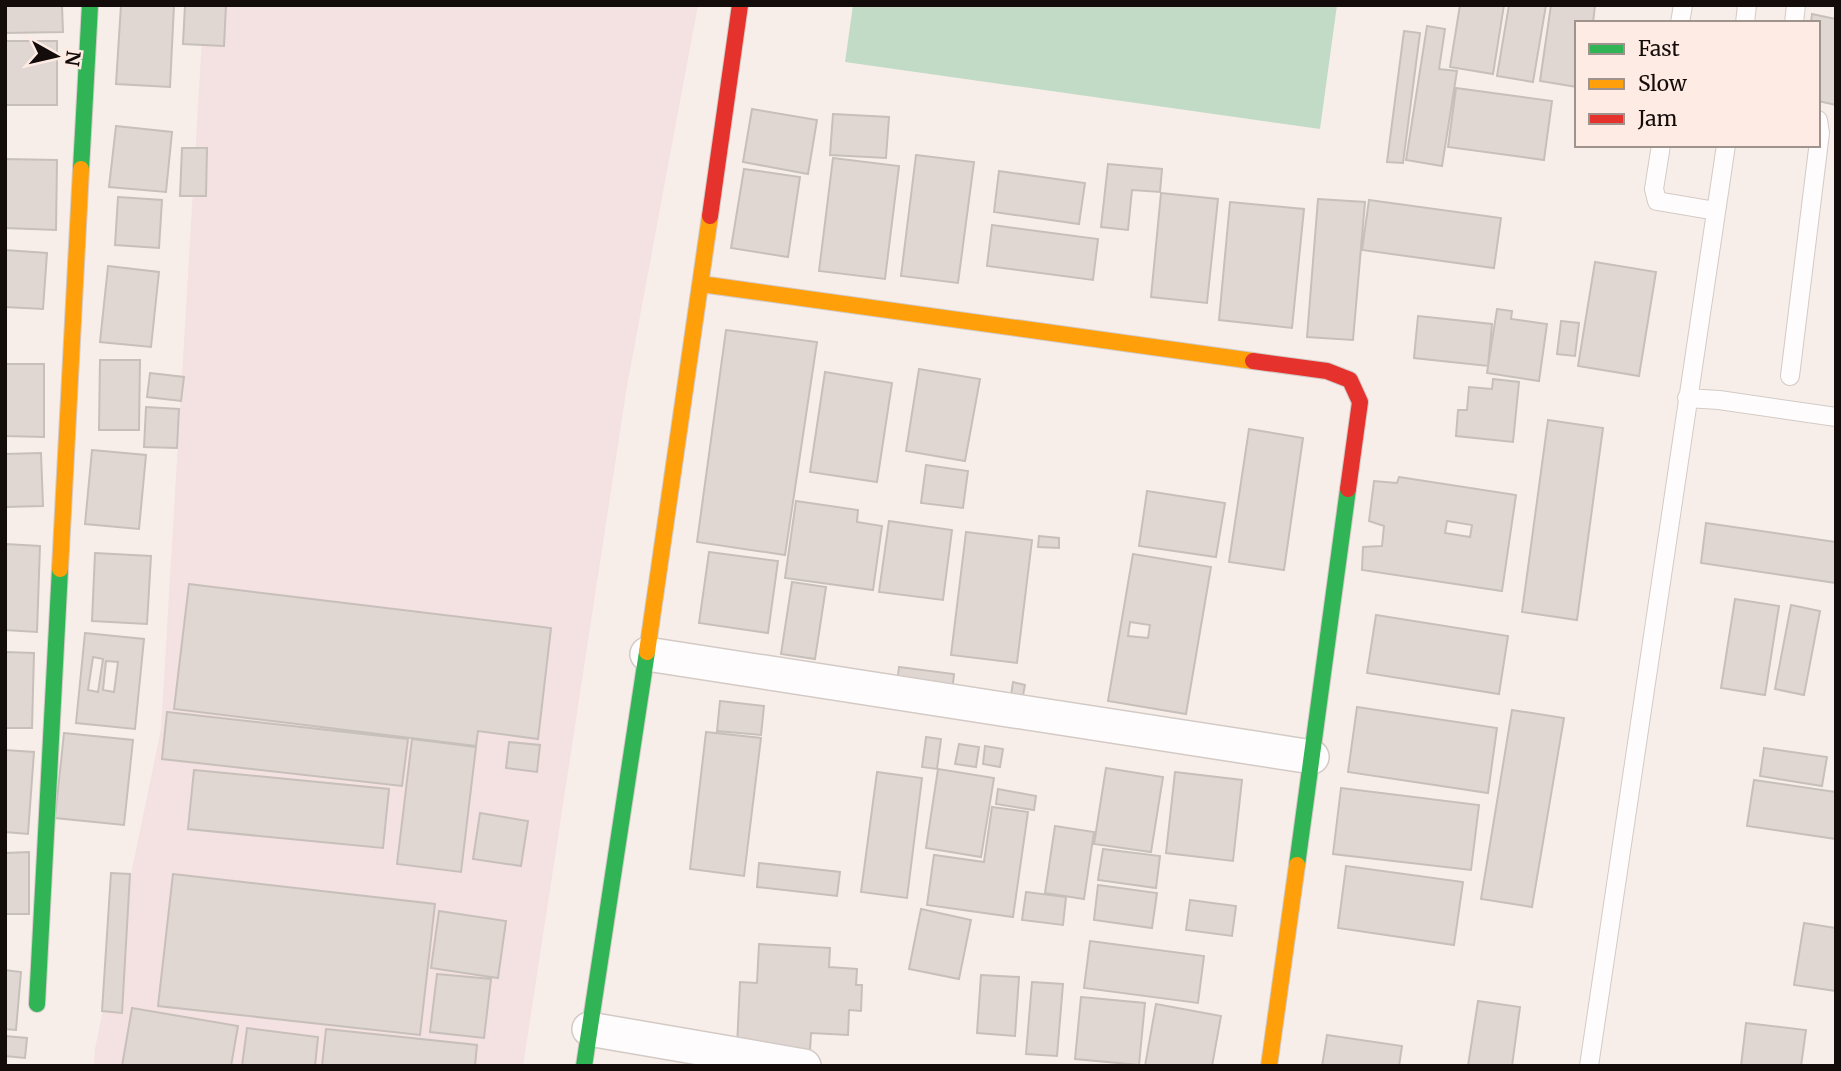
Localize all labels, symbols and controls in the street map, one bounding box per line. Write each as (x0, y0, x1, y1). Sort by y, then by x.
north arrow (21, 21, 91, 91)
legend (1575, 21, 1820, 147)
text: Fast (1638, 35, 1680, 62)
text: N (60, 49, 86, 67)
text: Slow (1638, 70, 1687, 97)
text: Jam (1637, 105, 1677, 132)

